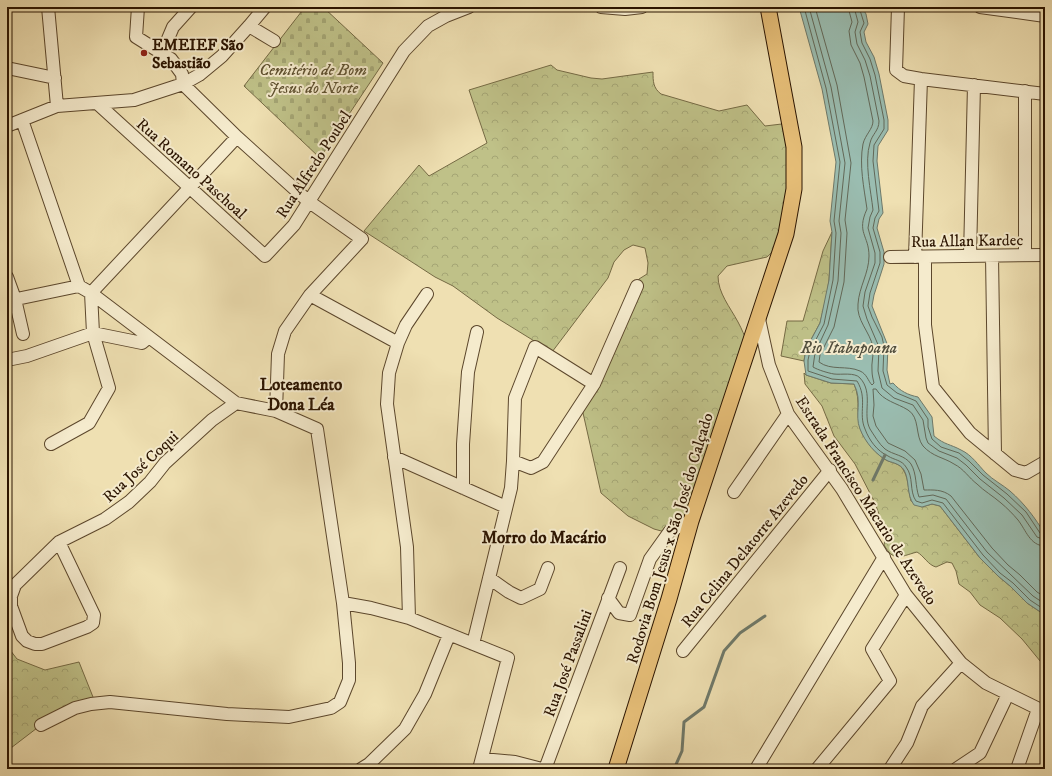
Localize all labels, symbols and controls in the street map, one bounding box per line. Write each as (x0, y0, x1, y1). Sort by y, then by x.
place label: EMEIEF São Sebastião (152, 35, 244, 73)
marker: EMEIEF São Sebastião (139, 48, 149, 58)
park label: Cemitério de Bom Jesus do Norte (259, 60, 367, 98)
street label: Rua Alfredo Poubel (272, 107, 356, 222)
street label: Rua Romano Paschoal (132, 114, 251, 224)
street label: Rua Allan Kardec (911, 230, 1023, 252)
water label: Rio Itabapoana (800, 337, 897, 359)
district label: Loteamento Dona Léa (260, 374, 342, 416)
street label: Estrada Francisco Macario de Azevedo (791, 392, 941, 609)
street label: Rodovia Bom Jesus x São José do Calçado (622, 410, 718, 666)
street label: Rua José Coqui (99, 427, 183, 507)
street label: Rua Celina Delatorre Azevedo (677, 470, 813, 631)
district label: Morro do Macário (482, 527, 606, 549)
street label: Rua José Passalini (539, 607, 597, 720)

